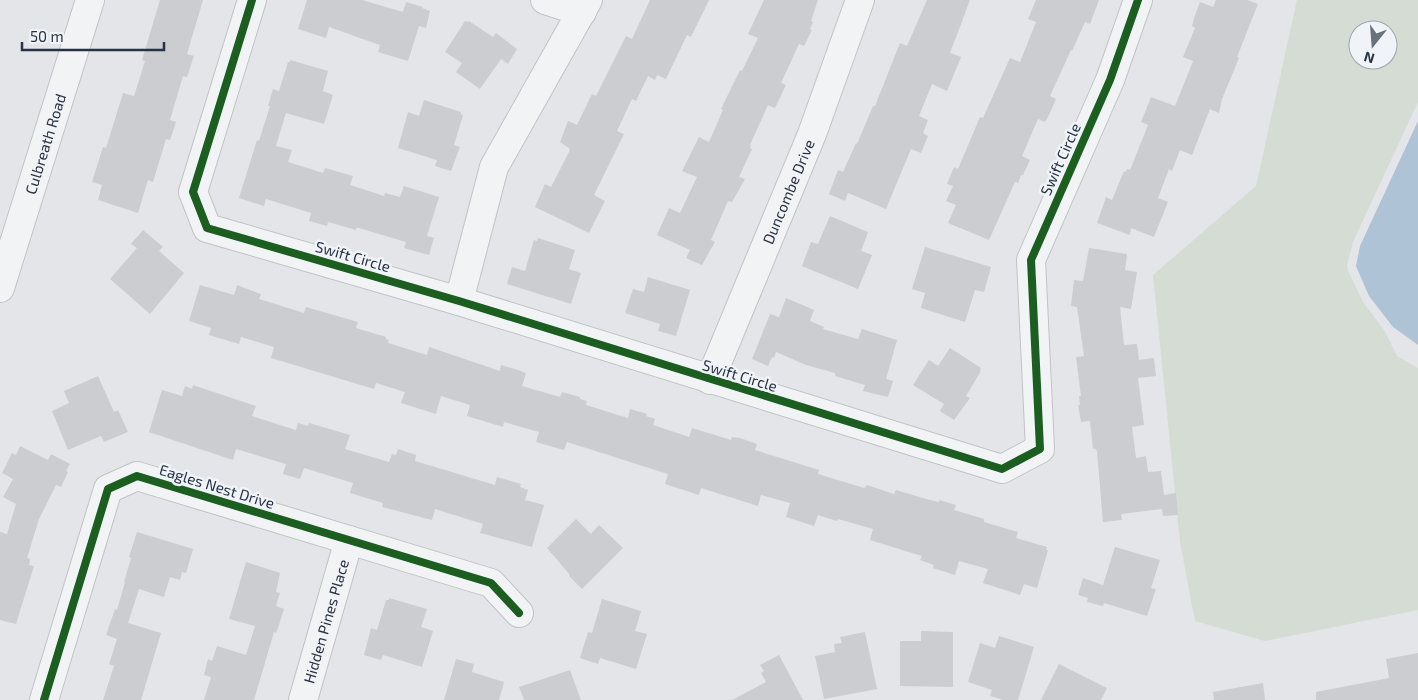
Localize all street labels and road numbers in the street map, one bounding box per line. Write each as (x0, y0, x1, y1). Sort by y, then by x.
street label: Culbreath Road (21, 91, 69, 197)
street label: Swift Circle (1036, 120, 1084, 198)
street label: Duncombe Drive (758, 136, 818, 247)
street label: Swift Circle (313, 237, 393, 275)
street label: Swift Circle (700, 355, 780, 395)
street label: Eagles Nest Drive (157, 460, 277, 512)
street label: Hidden Pines Place (299, 557, 352, 685)

